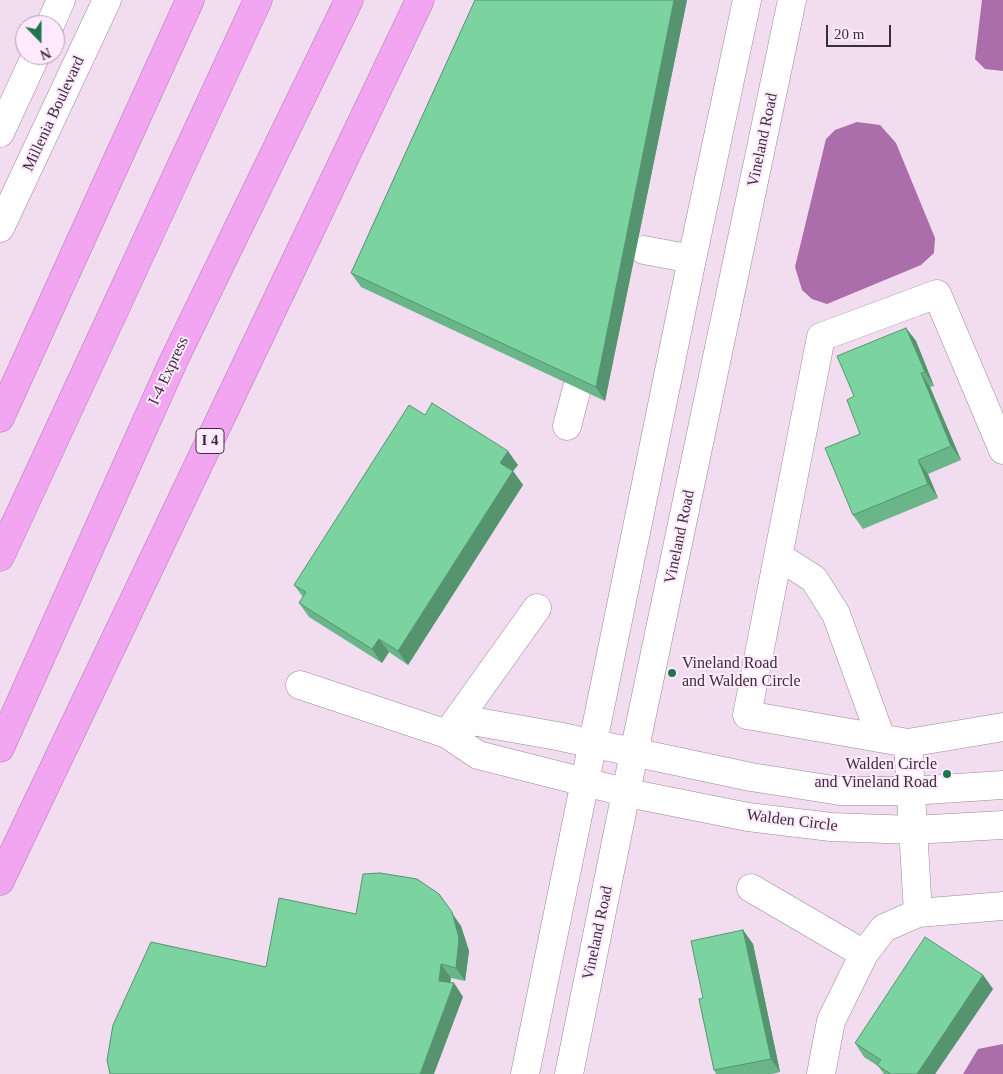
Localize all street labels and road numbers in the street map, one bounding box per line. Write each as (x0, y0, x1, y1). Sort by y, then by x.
street label: Millenia Boulevard (19, 53, 89, 175)
street label: Vineland Road (744, 91, 782, 189)
street label: I-4 Express (145, 334, 193, 408)
road number: I 4 (196, 428, 224, 454)
street label: Vineland Road (661, 488, 699, 586)
street label: Walden Circle (745, 806, 839, 836)
street label: Vineland Road (579, 884, 617, 982)

